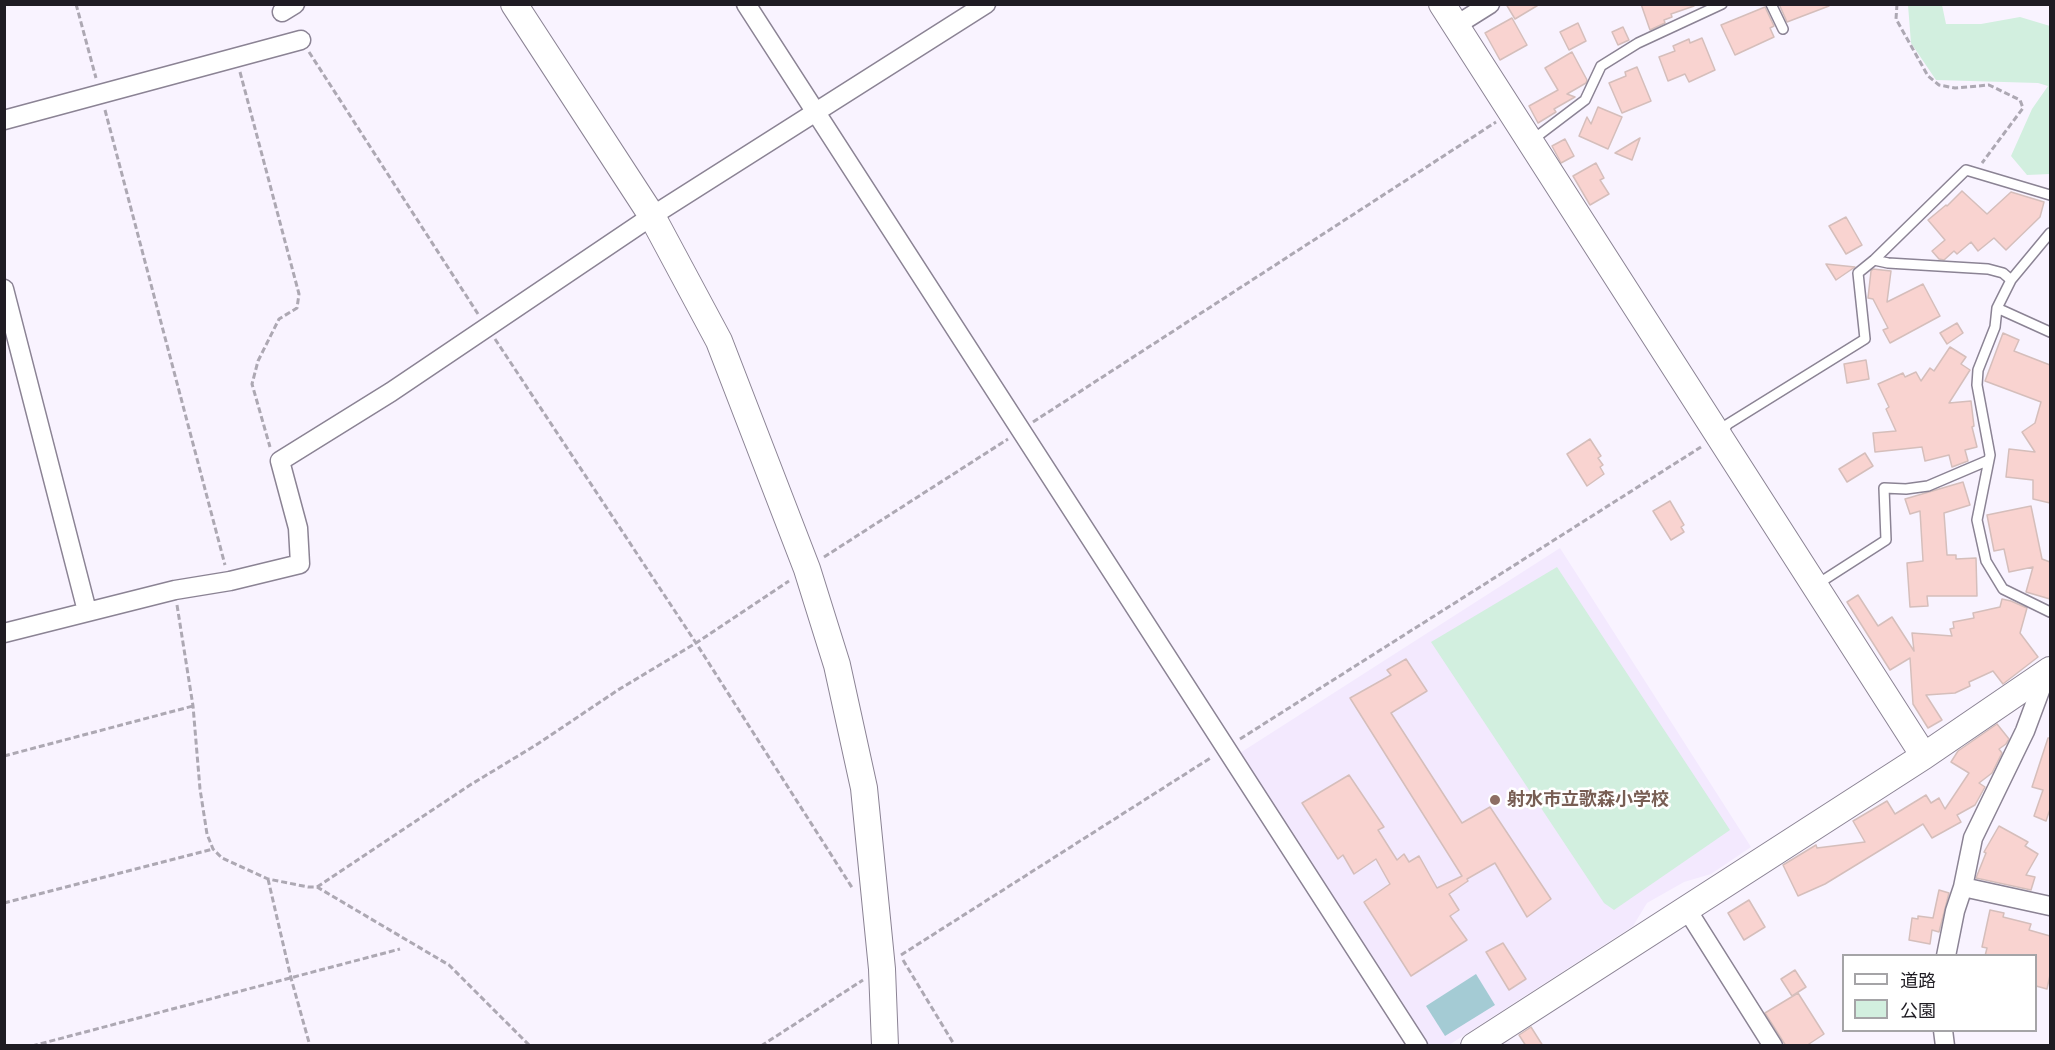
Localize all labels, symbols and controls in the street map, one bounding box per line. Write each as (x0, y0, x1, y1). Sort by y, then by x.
place label: 射水市立歌森小学校 (1507, 789, 1669, 811)
marker: 射水市立歌森小学校 (1488, 793, 1502, 807)
legend (1842, 954, 2037, 1032)
text: 道路 (1900, 970, 1936, 991)
text: 公園 (1900, 1000, 1936, 1021)

